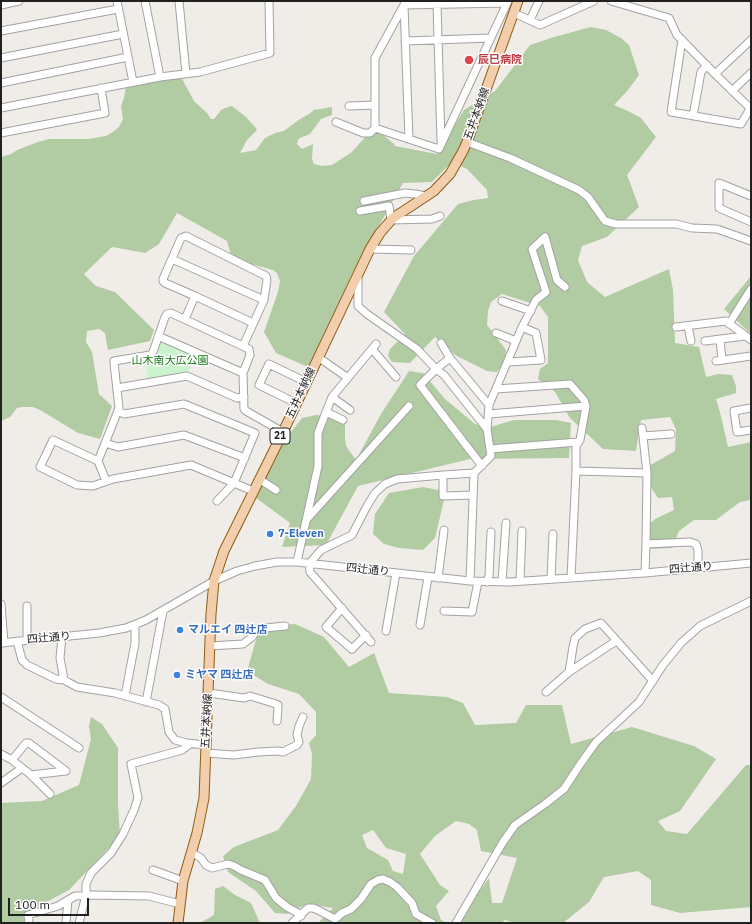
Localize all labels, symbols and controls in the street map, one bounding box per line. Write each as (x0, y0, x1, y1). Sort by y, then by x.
place label: 辰巳病院 (478, 53, 522, 67)
marker: 辰巳病院 (463, 54, 475, 66)
street label: 五井本納線 (461, 86, 493, 142)
park label: 山木南大広公園 (132, 354, 208, 368)
street label: 五井本納線 (283, 365, 319, 421)
road number: 21 (270, 428, 290, 444)
place label: 7-Eleven (278, 527, 324, 541)
marker: 7-Eleven (265, 529, 275, 539)
street label: 四辻通り (669, 560, 713, 576)
street label: 四辻通り (345, 561, 391, 579)
place label: マルエイ 四辻店 (188, 623, 268, 637)
marker: マルエイ 四辻店 (175, 625, 185, 635)
street label: 四辻通り (27, 630, 71, 646)
place label: ミヤマ 四辻店 (185, 668, 254, 682)
marker: ミヤマ 四辻店 (172, 670, 182, 680)
street label: 五井本納線 (199, 693, 215, 749)
scale bar (10, 890, 91, 916)
text: 100 m (15, 897, 50, 912)

